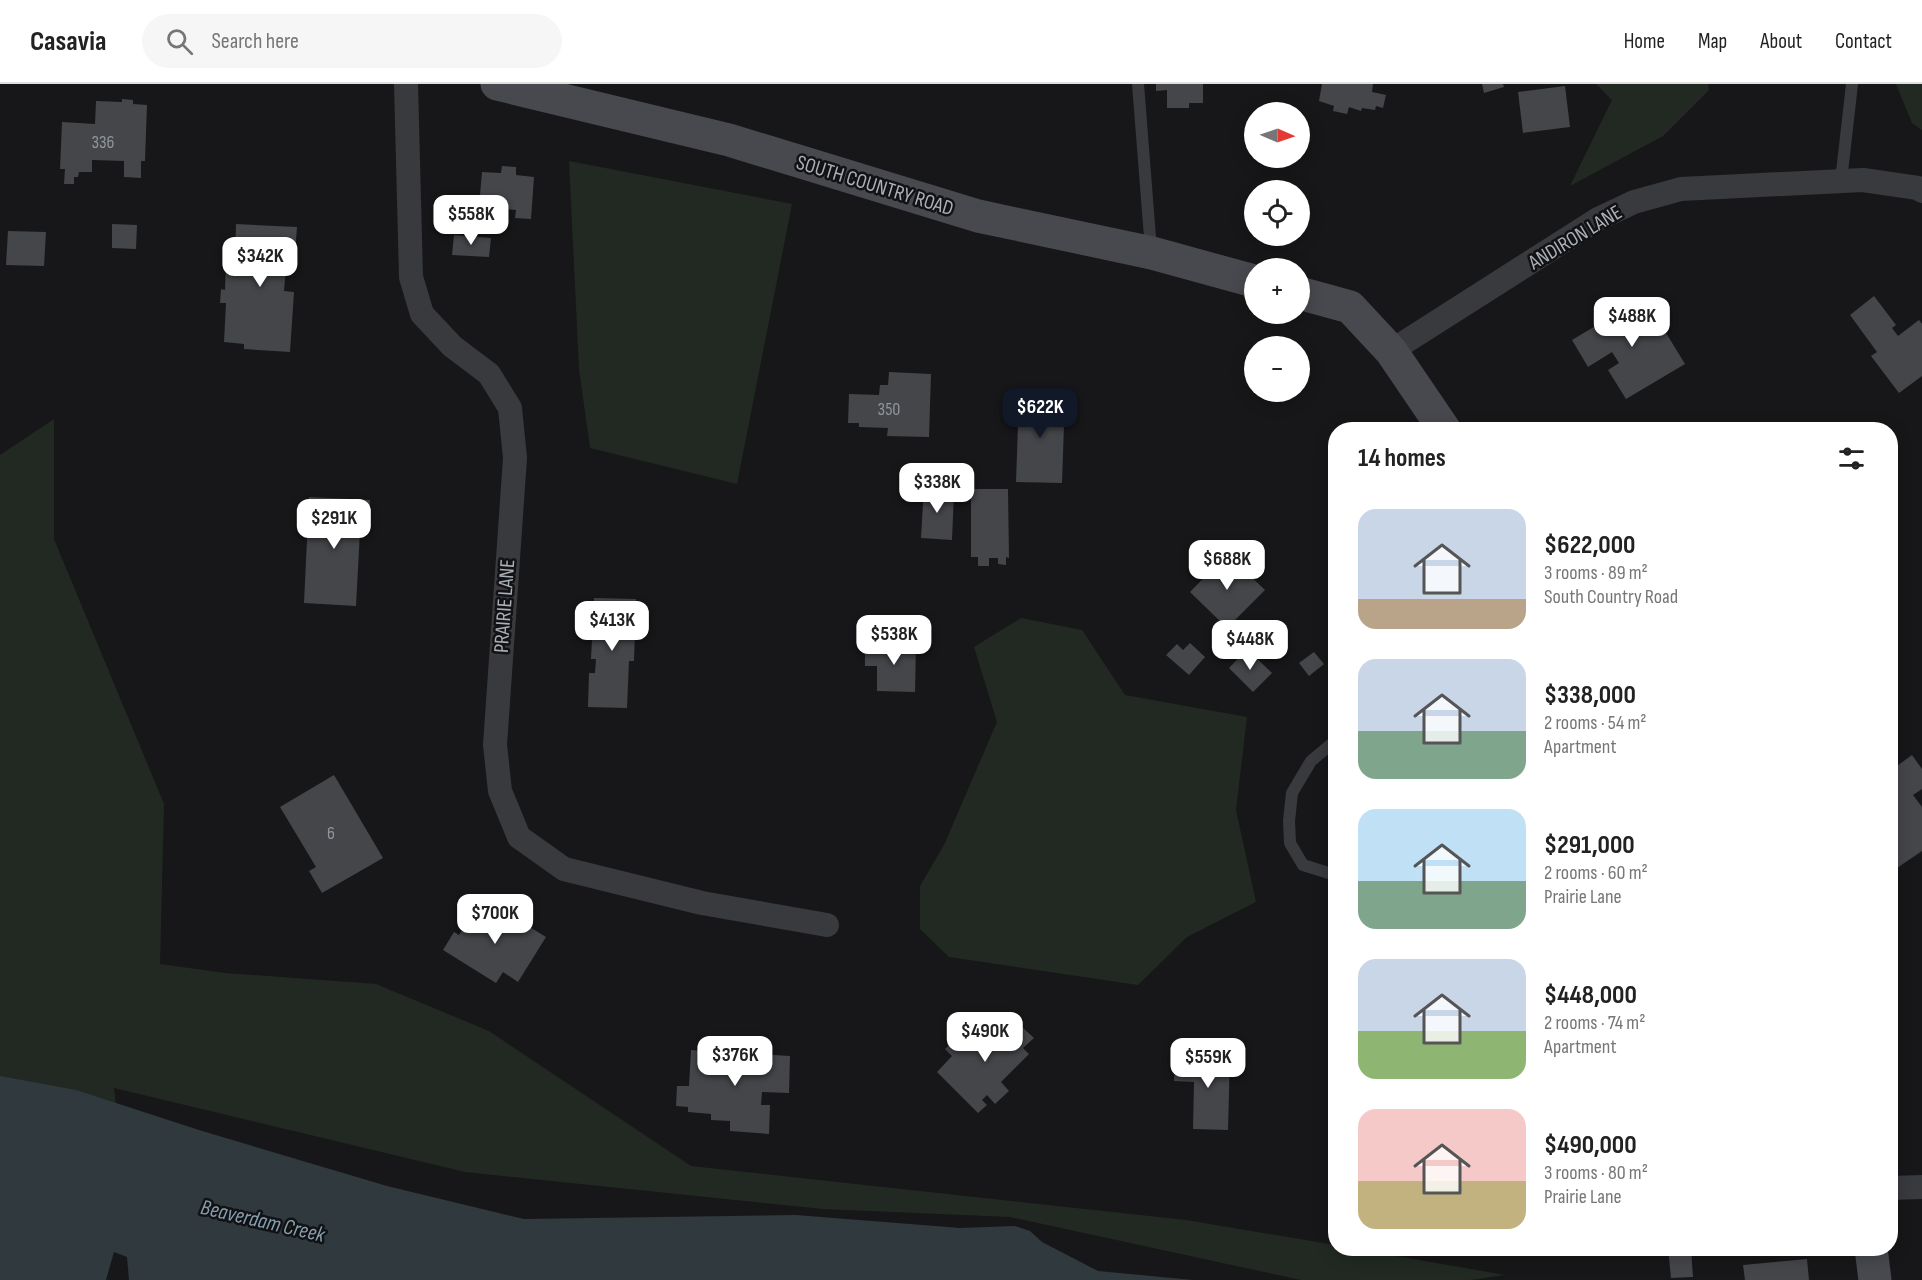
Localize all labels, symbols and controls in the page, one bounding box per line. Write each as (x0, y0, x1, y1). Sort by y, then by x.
search box (142, 14, 562, 68)
text: Casavia (30, 25, 106, 58)
icon: search (163, 25, 196, 58)
text: Search here (211, 28, 299, 55)
text: Home (1624, 29, 1665, 54)
text: Map (1698, 29, 1727, 54)
text: About (1760, 29, 1802, 54)
text: Contact (1835, 29, 1892, 54)
north arrow (1244, 102, 1310, 168)
map controls (1244, 102, 1310, 402)
house number: 336 (92, 132, 115, 153)
street label: SOUTH COUNTRY ROAD (793, 150, 956, 221)
button: locate (1244, 180, 1310, 246)
pin: $558K (429, 195, 513, 246)
street label: ANDIRON LANE (1523, 200, 1627, 276)
text: $558K (447, 202, 495, 226)
pin: $342K (218, 237, 302, 288)
text: $342K (236, 244, 284, 268)
button: + (1244, 258, 1310, 324)
pin: $488K (1590, 297, 1674, 348)
text: $488K (1608, 304, 1656, 328)
button: − (1244, 336, 1310, 402)
pin: $622K (998, 388, 1082, 439)
text: $622K (1016, 395, 1064, 419)
house number: 350 (878, 399, 900, 420)
icon: filters (1835, 442, 1868, 475)
text: 14 homes (1358, 443, 1446, 474)
pin: $338K (895, 463, 979, 514)
text: $338K (913, 470, 961, 494)
pin: $291K (292, 499, 376, 550)
text: $291K (311, 506, 357, 530)
text: $622,000 (1544, 530, 1635, 561)
icon: home (1406, 533, 1478, 605)
pin: $688K (1185, 540, 1269, 591)
text: $688K (1203, 547, 1251, 571)
street label: PRAIRIE LANE (489, 558, 520, 654)
text: 3 rooms · 89 m² (1544, 561, 1648, 585)
text: South Country Road (1544, 585, 1678, 609)
pin: $413K (570, 601, 654, 652)
text: $413K (589, 608, 635, 632)
pin: $538K (852, 615, 936, 666)
pin: $448K (1208, 620, 1292, 671)
text: $538K (870, 622, 918, 646)
text: $448K (1226, 627, 1274, 651)
text: $338,000 (1544, 680, 1636, 711)
icon: home (1406, 683, 1478, 755)
text: 2 rooms · 54 m² (1544, 711, 1646, 735)
text: Apartment (1544, 735, 1617, 759)
house number: 6 (327, 823, 335, 844)
text: $291,000 (1544, 830, 1635, 861)
icon: home (1406, 833, 1478, 905)
text: 2 rooms · 60 m² (1544, 861, 1648, 885)
text: Prairie Lane (1544, 885, 1622, 909)
pin: $700K (453, 894, 537, 945)
text: $700K (471, 901, 519, 925)
text: $448,000 (1544, 980, 1637, 1011)
icon: home (1406, 983, 1478, 1055)
text: 2 rooms · 74 m² (1544, 1011, 1645, 1035)
pin: $490K (943, 1012, 1027, 1063)
text: $490K (961, 1019, 1009, 1043)
text: Apartment (1544, 1035, 1617, 1059)
pin: $376K (693, 1036, 777, 1087)
pin: $559K (1166, 1038, 1250, 1089)
text: $376K (711, 1043, 759, 1067)
text: $559K (1184, 1045, 1232, 1069)
text: $490,000 (1544, 1130, 1637, 1161)
icon: home (1406, 1133, 1478, 1205)
text: 3 rooms · 80 m² (1544, 1161, 1648, 1185)
text: Prairie Lane (1544, 1185, 1622, 1209)
water label: Beaverdam Creek (198, 1194, 328, 1249)

